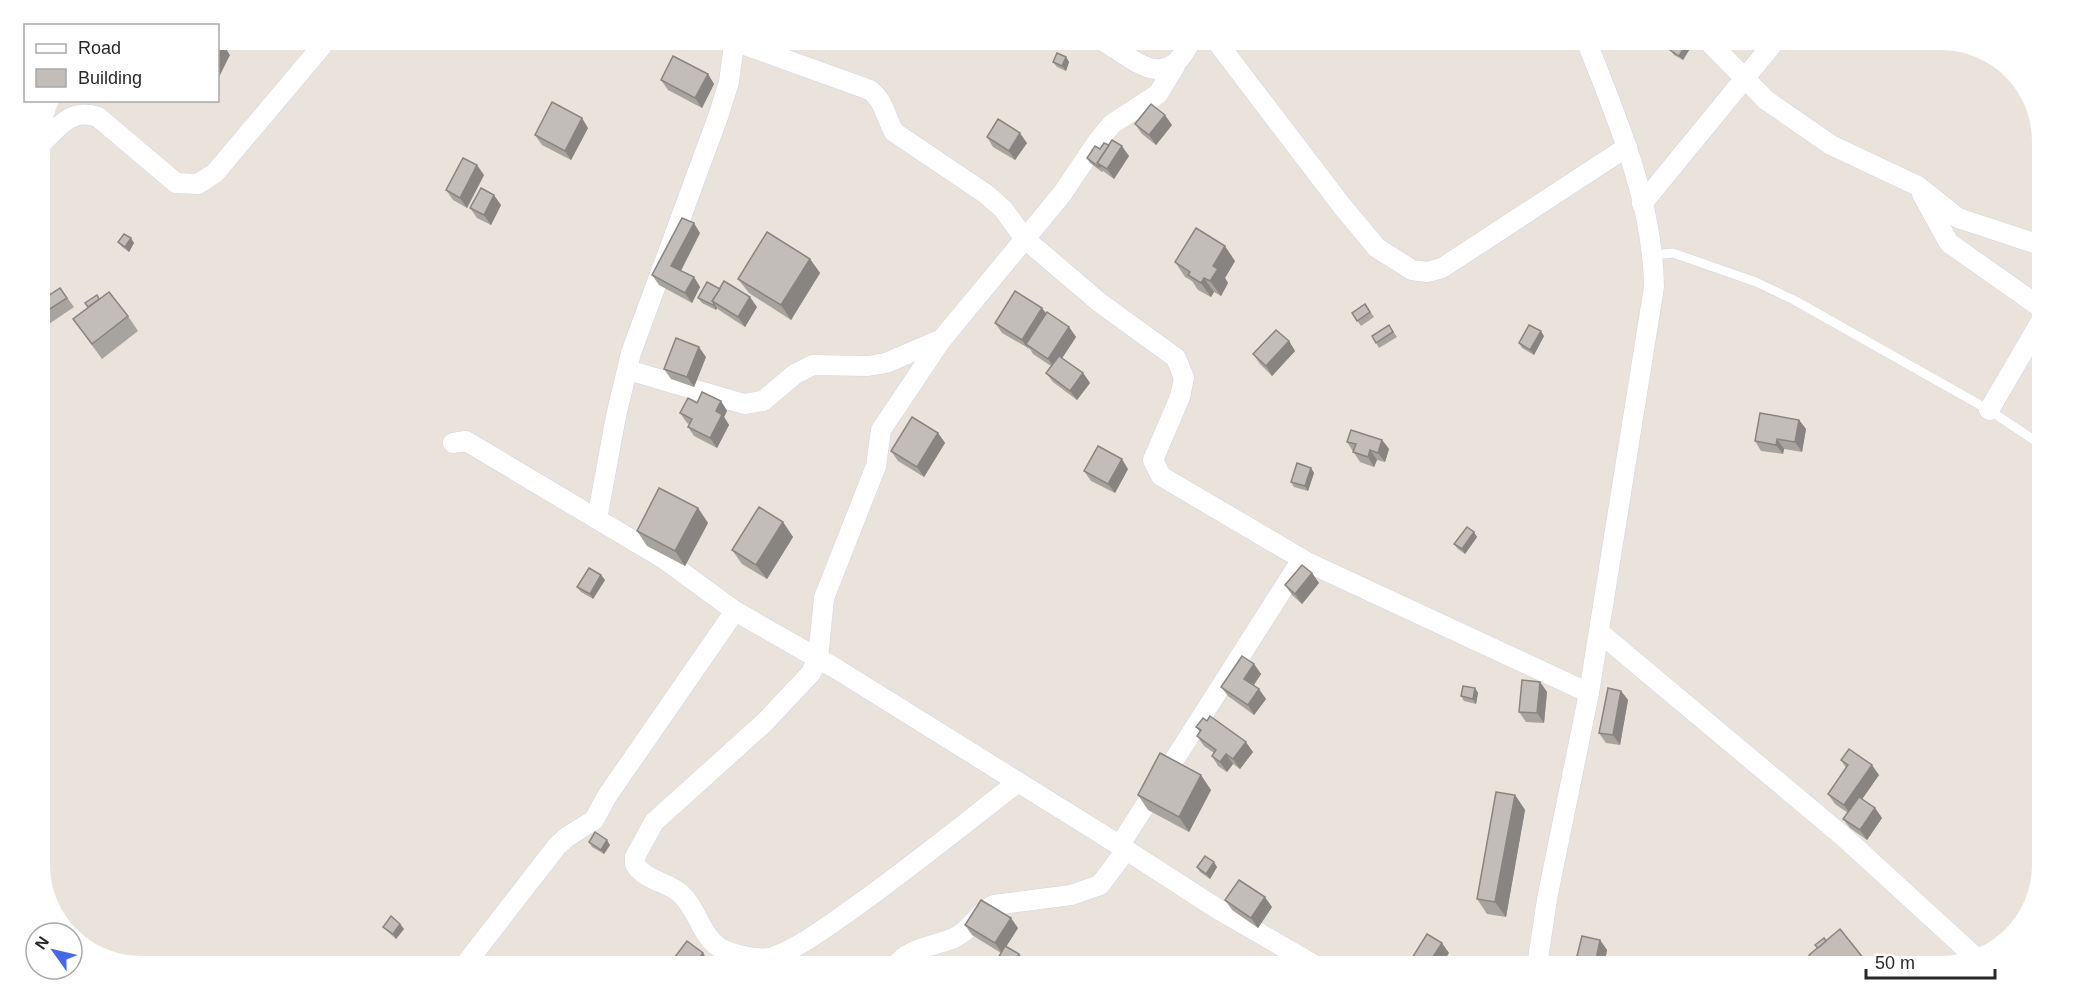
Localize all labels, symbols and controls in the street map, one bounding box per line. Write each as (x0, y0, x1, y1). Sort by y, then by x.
legend (24, 24, 219, 102)
text: Road (78, 38, 121, 58)
text: Building (78, 68, 142, 88)
north arrow (24, 921, 84, 981)
text: N (32, 933, 52, 952)
scale bar (1866, 942, 1995, 980)
text: 50 m (1875, 953, 1915, 973)

